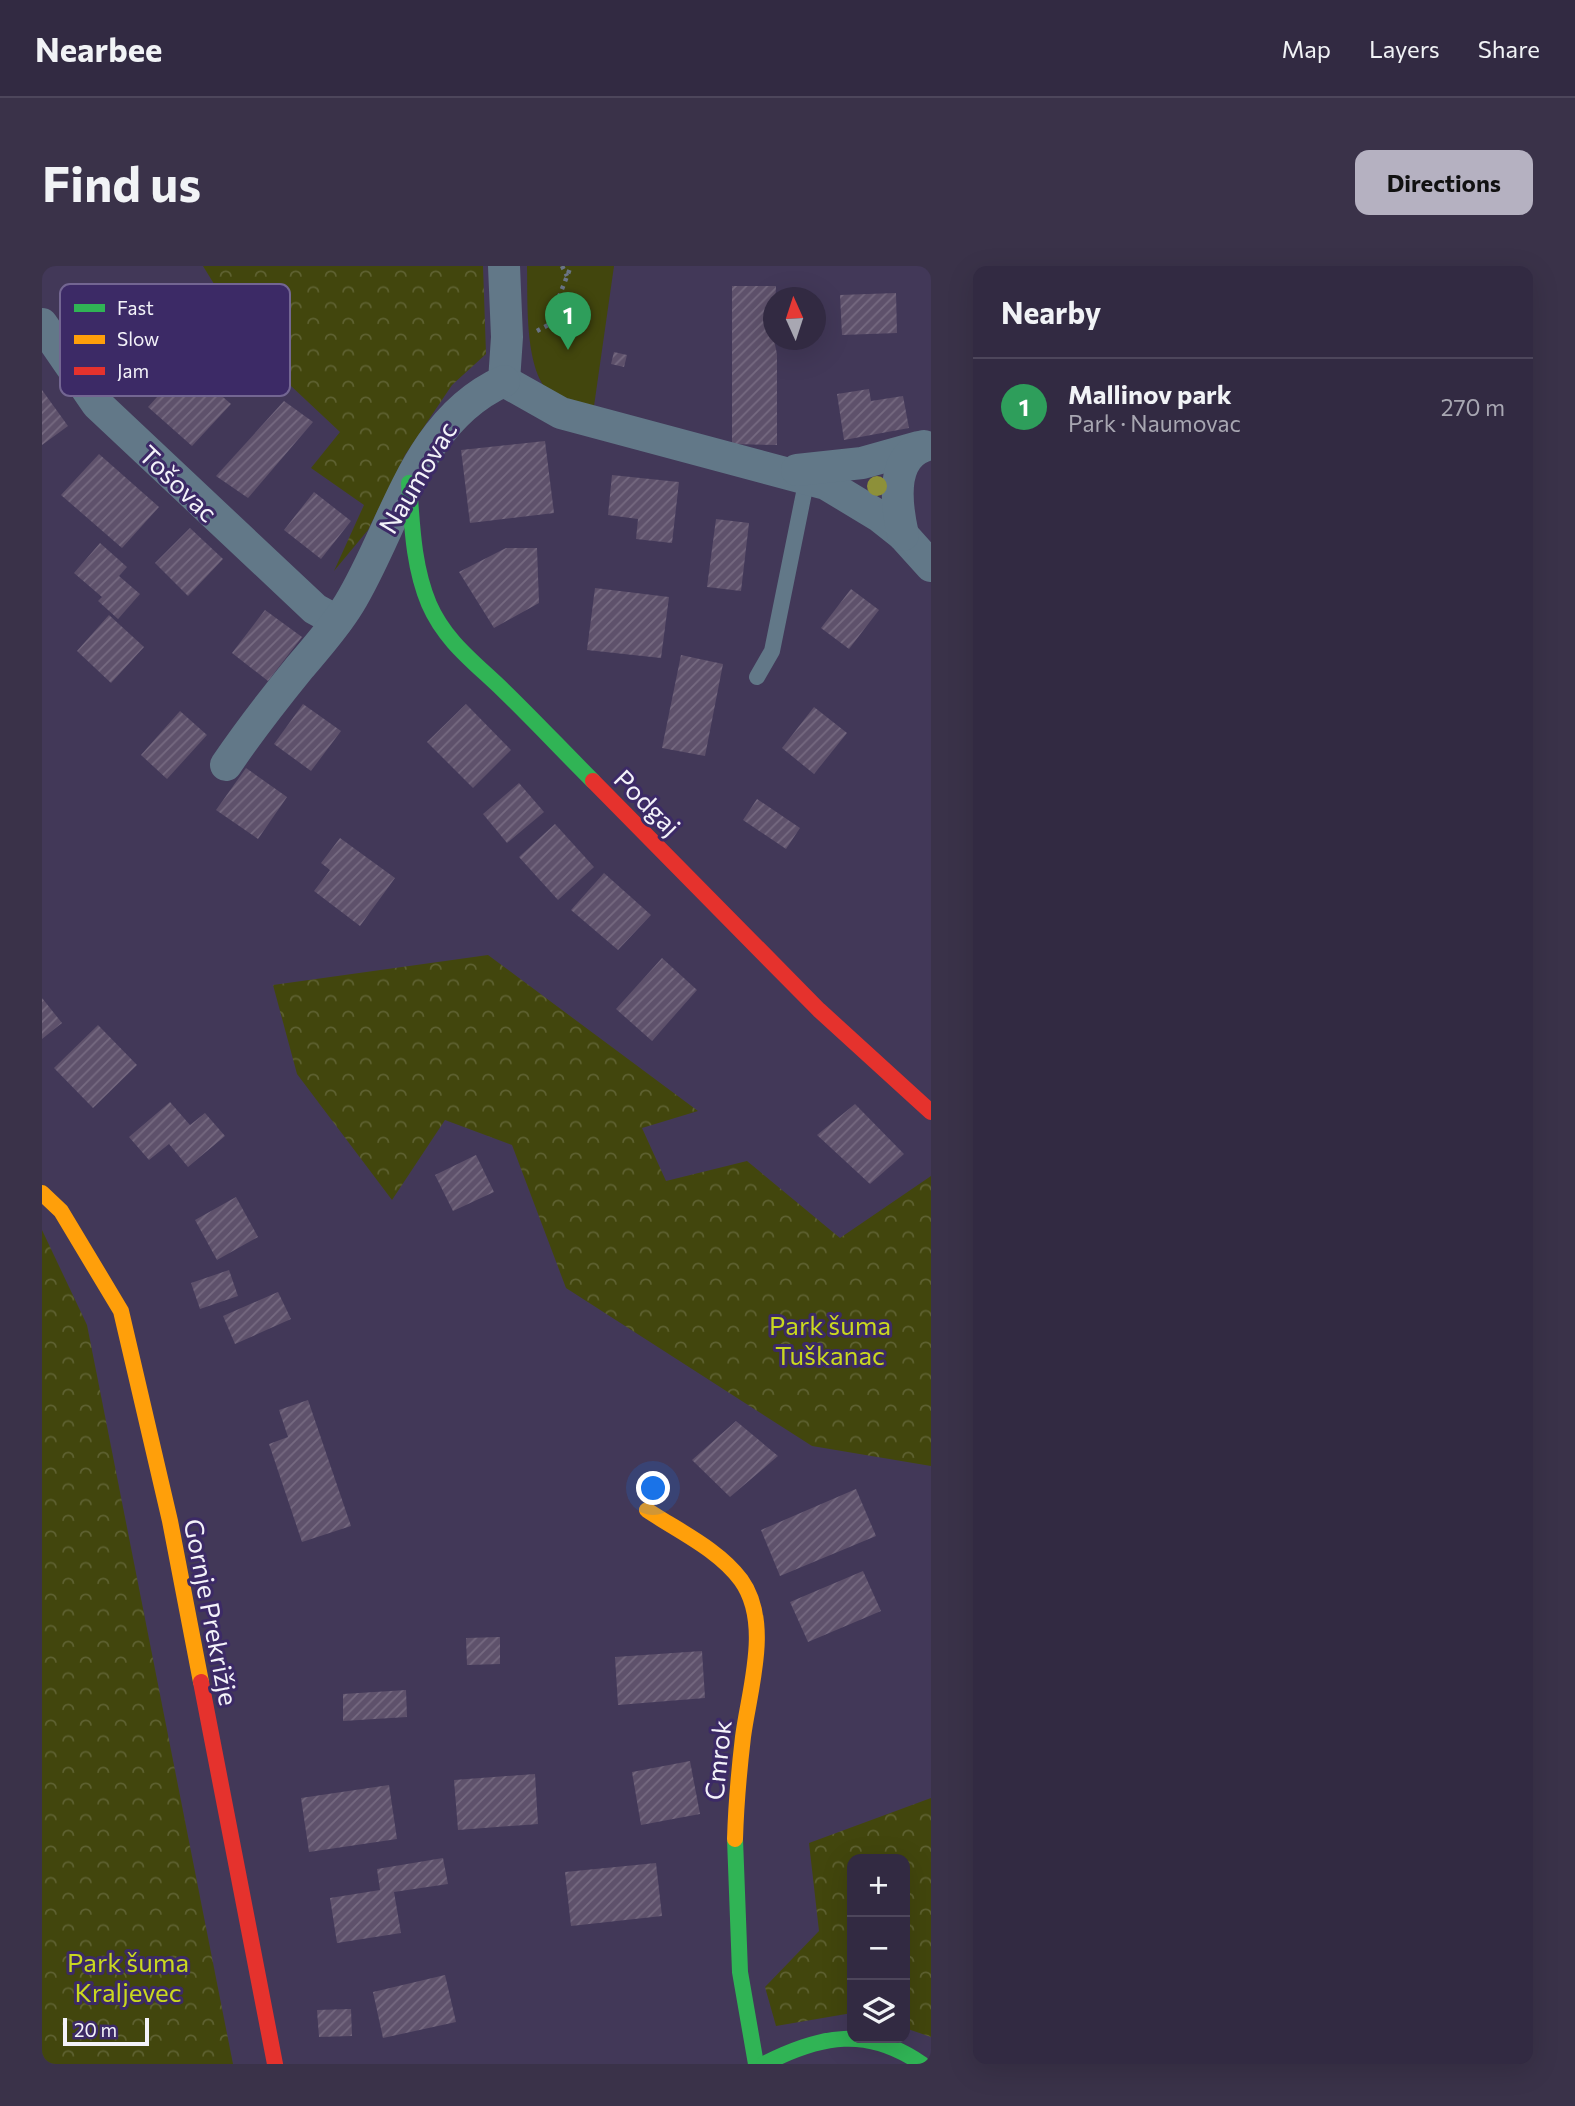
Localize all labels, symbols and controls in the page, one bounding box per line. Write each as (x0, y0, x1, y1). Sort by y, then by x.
text: Nearbee (35, 28, 162, 69)
text: Map (1282, 34, 1331, 63)
text: Layers (1369, 34, 1440, 63)
text: Share (1478, 34, 1540, 63)
button: Directions (1355, 150, 1533, 215)
text: Find us (42, 152, 201, 212)
legend (60, 284, 290, 396)
north arrow (763, 287, 826, 350)
pin: 1 (545, 292, 591, 350)
text: Nearby (1001, 293, 1101, 330)
text: Fast (117, 296, 154, 319)
text: Slow (117, 327, 159, 350)
text: Jam (117, 359, 149, 382)
text: Mallinov park (1068, 378, 1232, 409)
text: 1 (1019, 393, 1029, 421)
text: 270 m (1441, 393, 1505, 421)
text: Park · Naumovac (1068, 409, 1241, 437)
street label: Naumovac (372, 415, 462, 539)
street label: Tošovac (134, 438, 224, 528)
street label: Podgaj (609, 763, 687, 841)
park label: Park šuma Tuškanac (769, 1309, 891, 1370)
your location (636, 1471, 670, 1505)
street label: Gornje Prekrižje (179, 1516, 245, 1708)
street label: Cmrok (697, 1719, 737, 1801)
map controls (847, 1854, 910, 2043)
button: + (847, 1854, 910, 1917)
button: − (847, 1917, 910, 1980)
park label: Park šuma Kraljevec (67, 1946, 189, 2007)
button: layers (847, 1980, 910, 2043)
scale bar (63, 2015, 149, 2047)
text: 20 m (74, 2018, 117, 2041)

